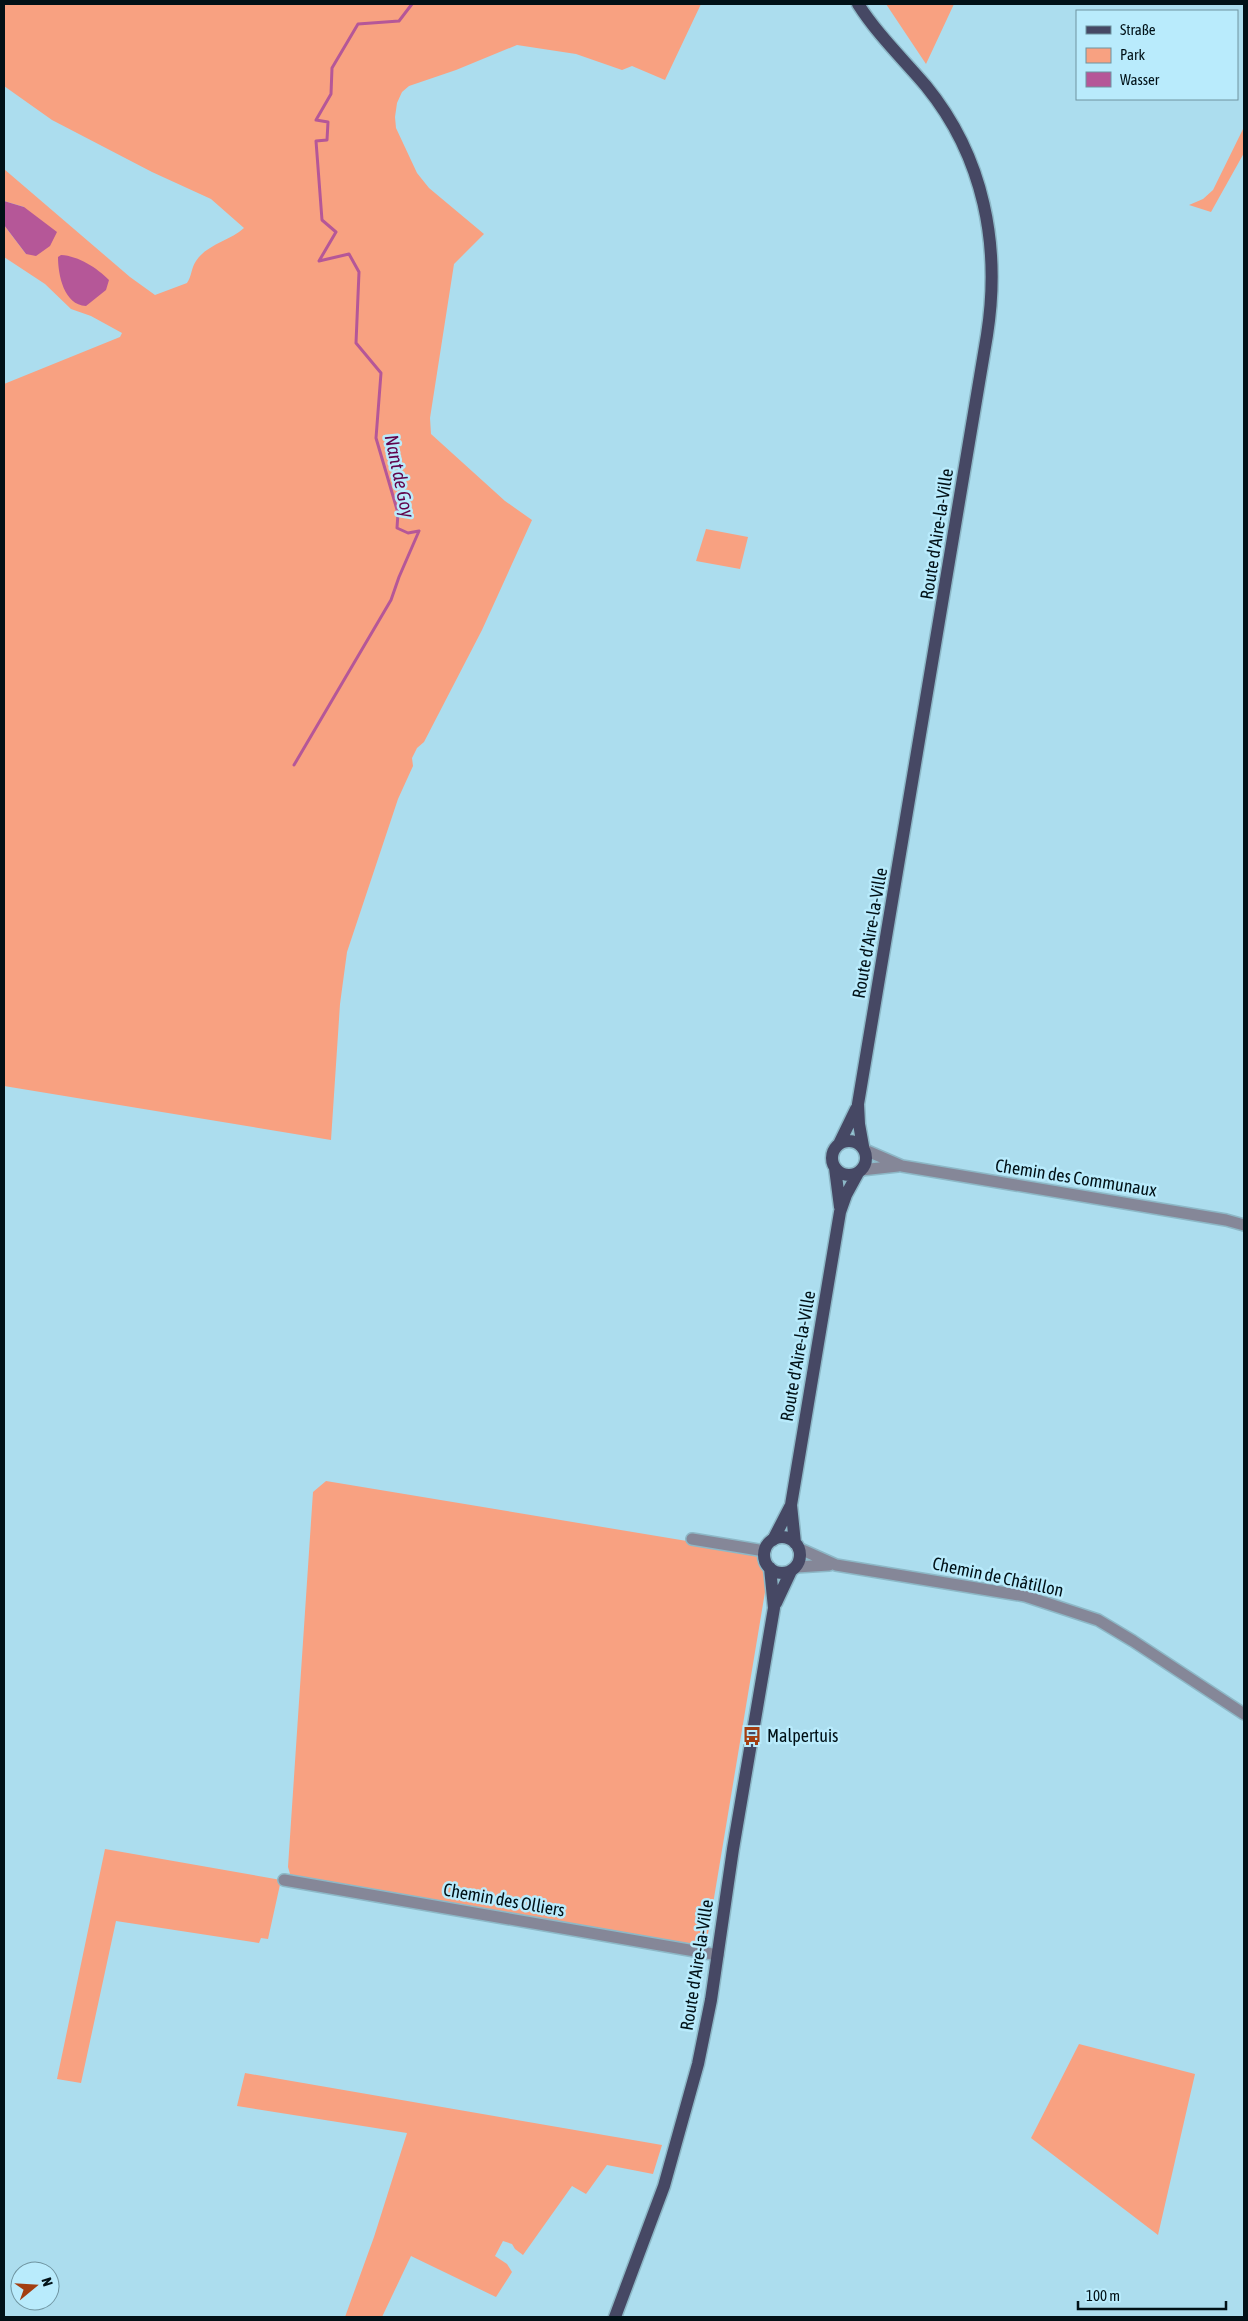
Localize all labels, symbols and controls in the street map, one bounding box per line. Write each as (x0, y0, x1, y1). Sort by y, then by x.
legend (1076, 10, 1238, 100)
text: Straße (1120, 21, 1156, 38)
text: Park (1120, 46, 1145, 63)
text: Wasser (1120, 71, 1160, 88)
water label: Nant de Goy (380, 433, 420, 520)
street label: Route d'Aire-la-Ville (916, 467, 957, 601)
street label: Route d'Aire-la-Ville (848, 866, 891, 1000)
street label: Chemin des Communaux (994, 1154, 1158, 1201)
street label: Route d'Aire-la-Ville (776, 1289, 819, 1423)
street label: Chemin de Châtillon (931, 1552, 1066, 1601)
bus stop icon: Malpertuis (741, 1725, 763, 1747)
place label: Malpertuis (767, 1725, 838, 1746)
street label: Chemin des Olliers (442, 1878, 566, 1921)
street label: Route d'Aire-la-Ville (676, 1898, 717, 2032)
north arrow (10, 2261, 60, 2311)
text: N (38, 2276, 56, 2288)
scale bar (1078, 2278, 1226, 2310)
text: 100 m (1086, 2287, 1120, 2304)

